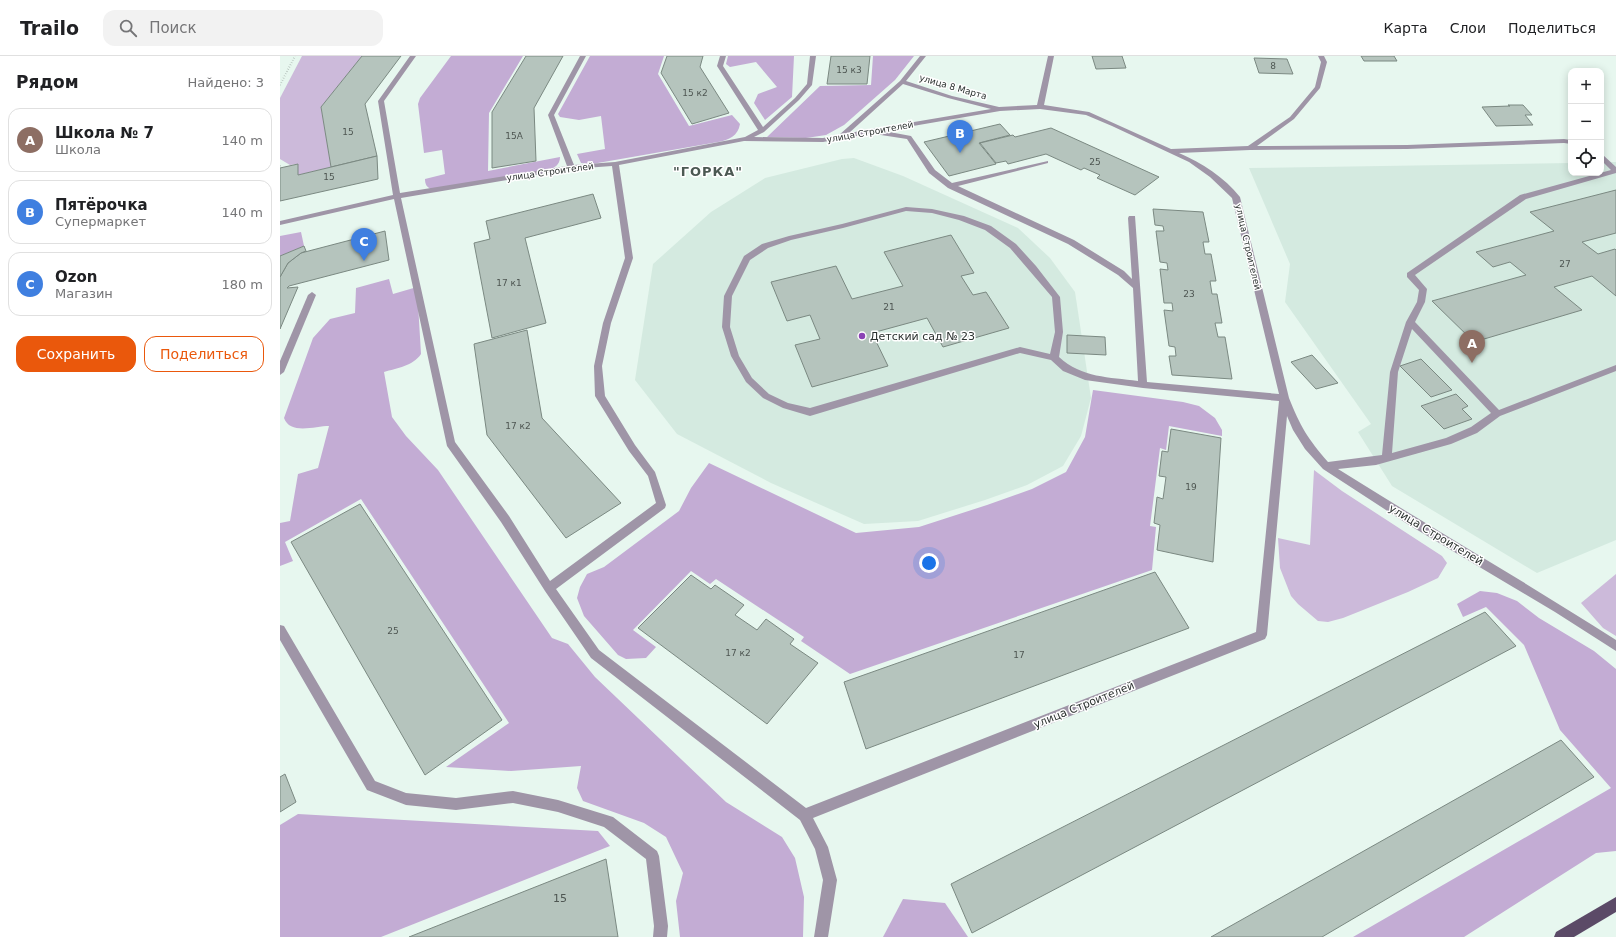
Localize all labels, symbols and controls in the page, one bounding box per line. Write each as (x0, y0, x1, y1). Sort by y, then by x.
search box (103, 10, 383, 46)
text: Trailo (20, 17, 79, 39)
icon: search (117, 17, 139, 39)
text: Поиск (149, 19, 197, 37)
text: Карта (1384, 20, 1428, 36)
text: Слои (1450, 20, 1486, 36)
text: Поделиться (1508, 20, 1596, 36)
house number: 8 (1270, 61, 1276, 71)
house number: 15 к3 (836, 65, 862, 75)
map controls (1568, 68, 1604, 176)
button: + (1568, 68, 1604, 104)
text: Рядом (16, 72, 79, 92)
street label: улица 8 Марта (918, 73, 988, 101)
text: Найдено: 3 (188, 75, 264, 90)
house number: 15 к2 (682, 88, 708, 98)
button: − (1568, 104, 1604, 140)
street label: улица Строителей (826, 119, 914, 145)
pin: B (947, 120, 973, 153)
text: Школа № 7 (55, 124, 154, 142)
house number: 15 (342, 127, 354, 137)
house number: 15А (505, 131, 524, 141)
text: A (25, 133, 35, 148)
text: 140 m (221, 133, 263, 148)
button: locate (1568, 140, 1604, 176)
text: Школа (55, 142, 101, 157)
house number: 25 (1089, 157, 1101, 167)
street label: улица Строителей (506, 161, 594, 183)
district label: "ГОРКА" (673, 164, 743, 179)
house number: 15 (323, 172, 335, 182)
text: Пятёрочка (55, 196, 148, 214)
street label: улица Строителей (1233, 203, 1263, 291)
text: B (25, 205, 35, 220)
text: 140 m (221, 205, 263, 220)
text: Супермаркет (55, 214, 146, 229)
pin: C (351, 228, 377, 261)
house number: 27 (1559, 259, 1571, 269)
text: Ozon (55, 268, 97, 286)
text: C (25, 277, 35, 292)
text: 180 m (221, 277, 263, 292)
house number: 17 к1 (496, 278, 522, 288)
text: Магазин (55, 286, 113, 301)
house number: 23 (1183, 289, 1195, 299)
house number: 21 (883, 302, 895, 312)
place label: Детский сад № 23 (870, 330, 975, 343)
pin: A (1459, 330, 1485, 363)
marker: Детский сад № 23 (857, 331, 867, 341)
button: Сохранить (16, 336, 136, 372)
button: Поделиться (144, 336, 264, 372)
house number: 17 к2 (505, 421, 531, 431)
house number: 19 (1185, 482, 1197, 492)
street label: улица Строителей (1387, 502, 1485, 568)
your location (919, 553, 939, 573)
house number: 25 (387, 626, 399, 636)
house number: 17 к2 (725, 648, 751, 658)
house number: 17 (1013, 650, 1025, 660)
street label: улица Строителей (1032, 679, 1136, 731)
house number: 15 (553, 892, 567, 905)

